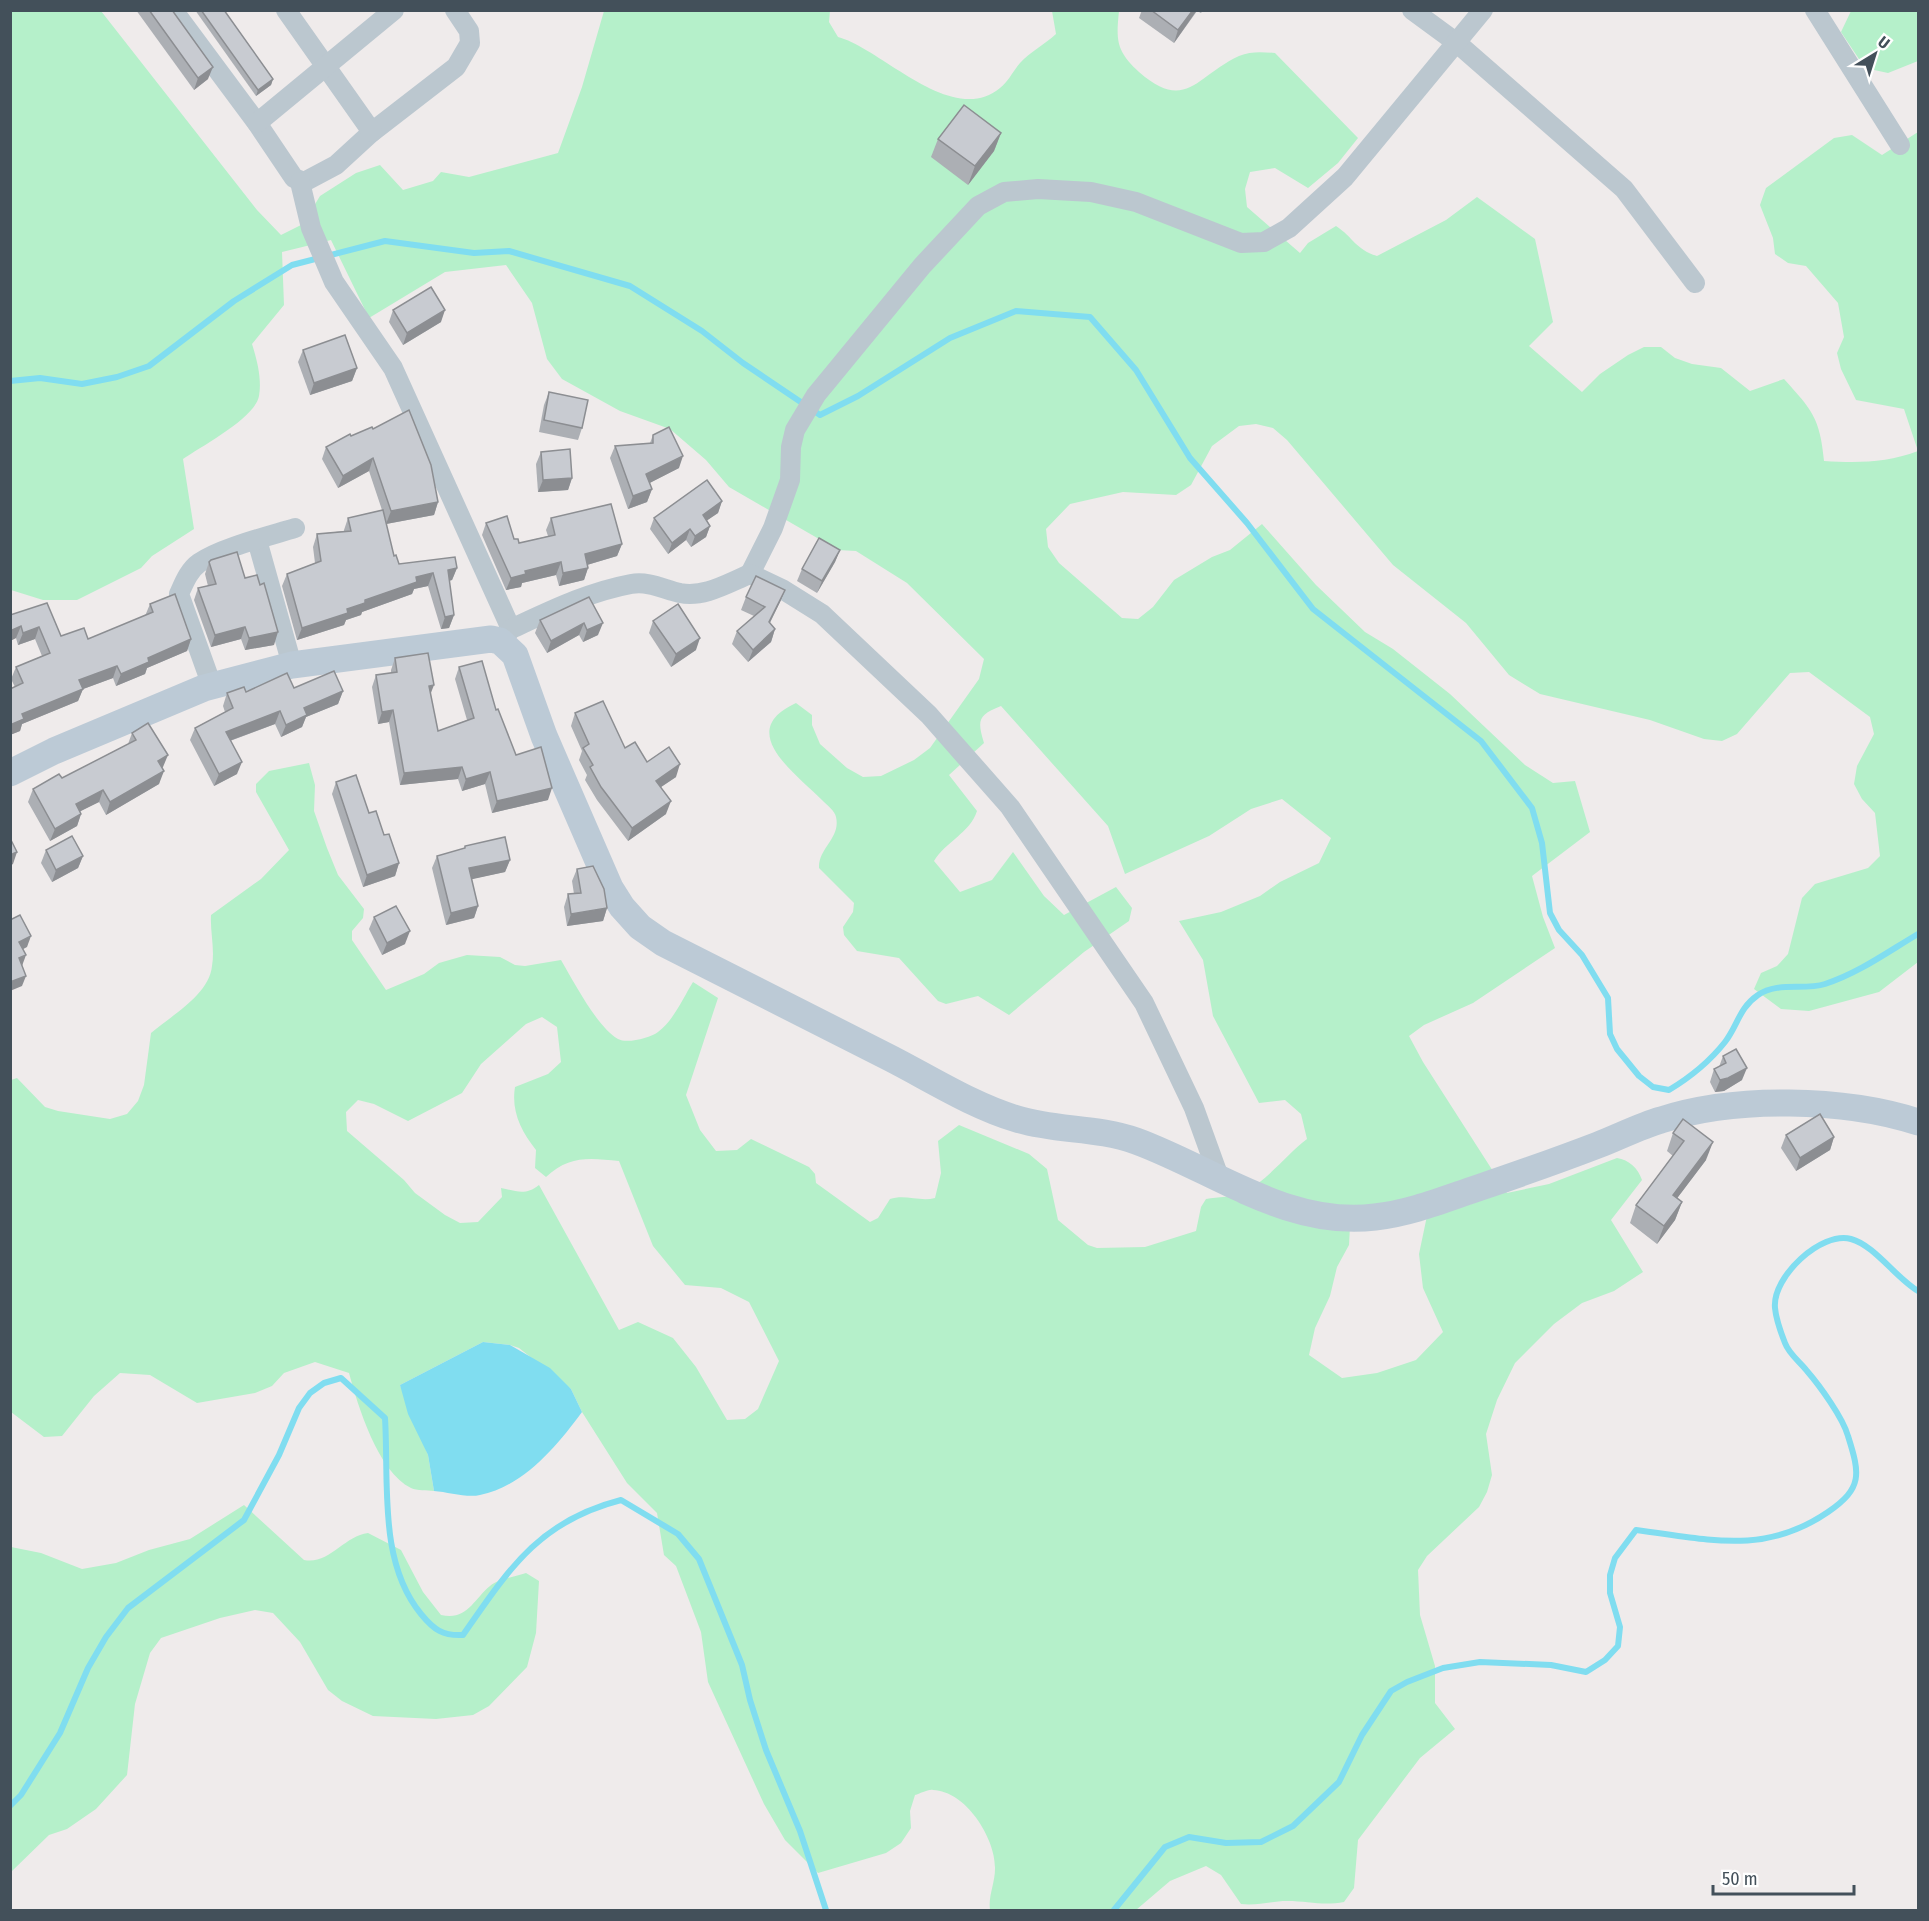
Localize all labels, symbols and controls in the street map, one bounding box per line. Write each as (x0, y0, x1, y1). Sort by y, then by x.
north arrow (1845, 24, 1905, 84)
text: U (1874, 32, 1893, 53)
scale bar (1713, 1858, 1854, 1896)
text: 50 m (1722, 1868, 1758, 1890)

